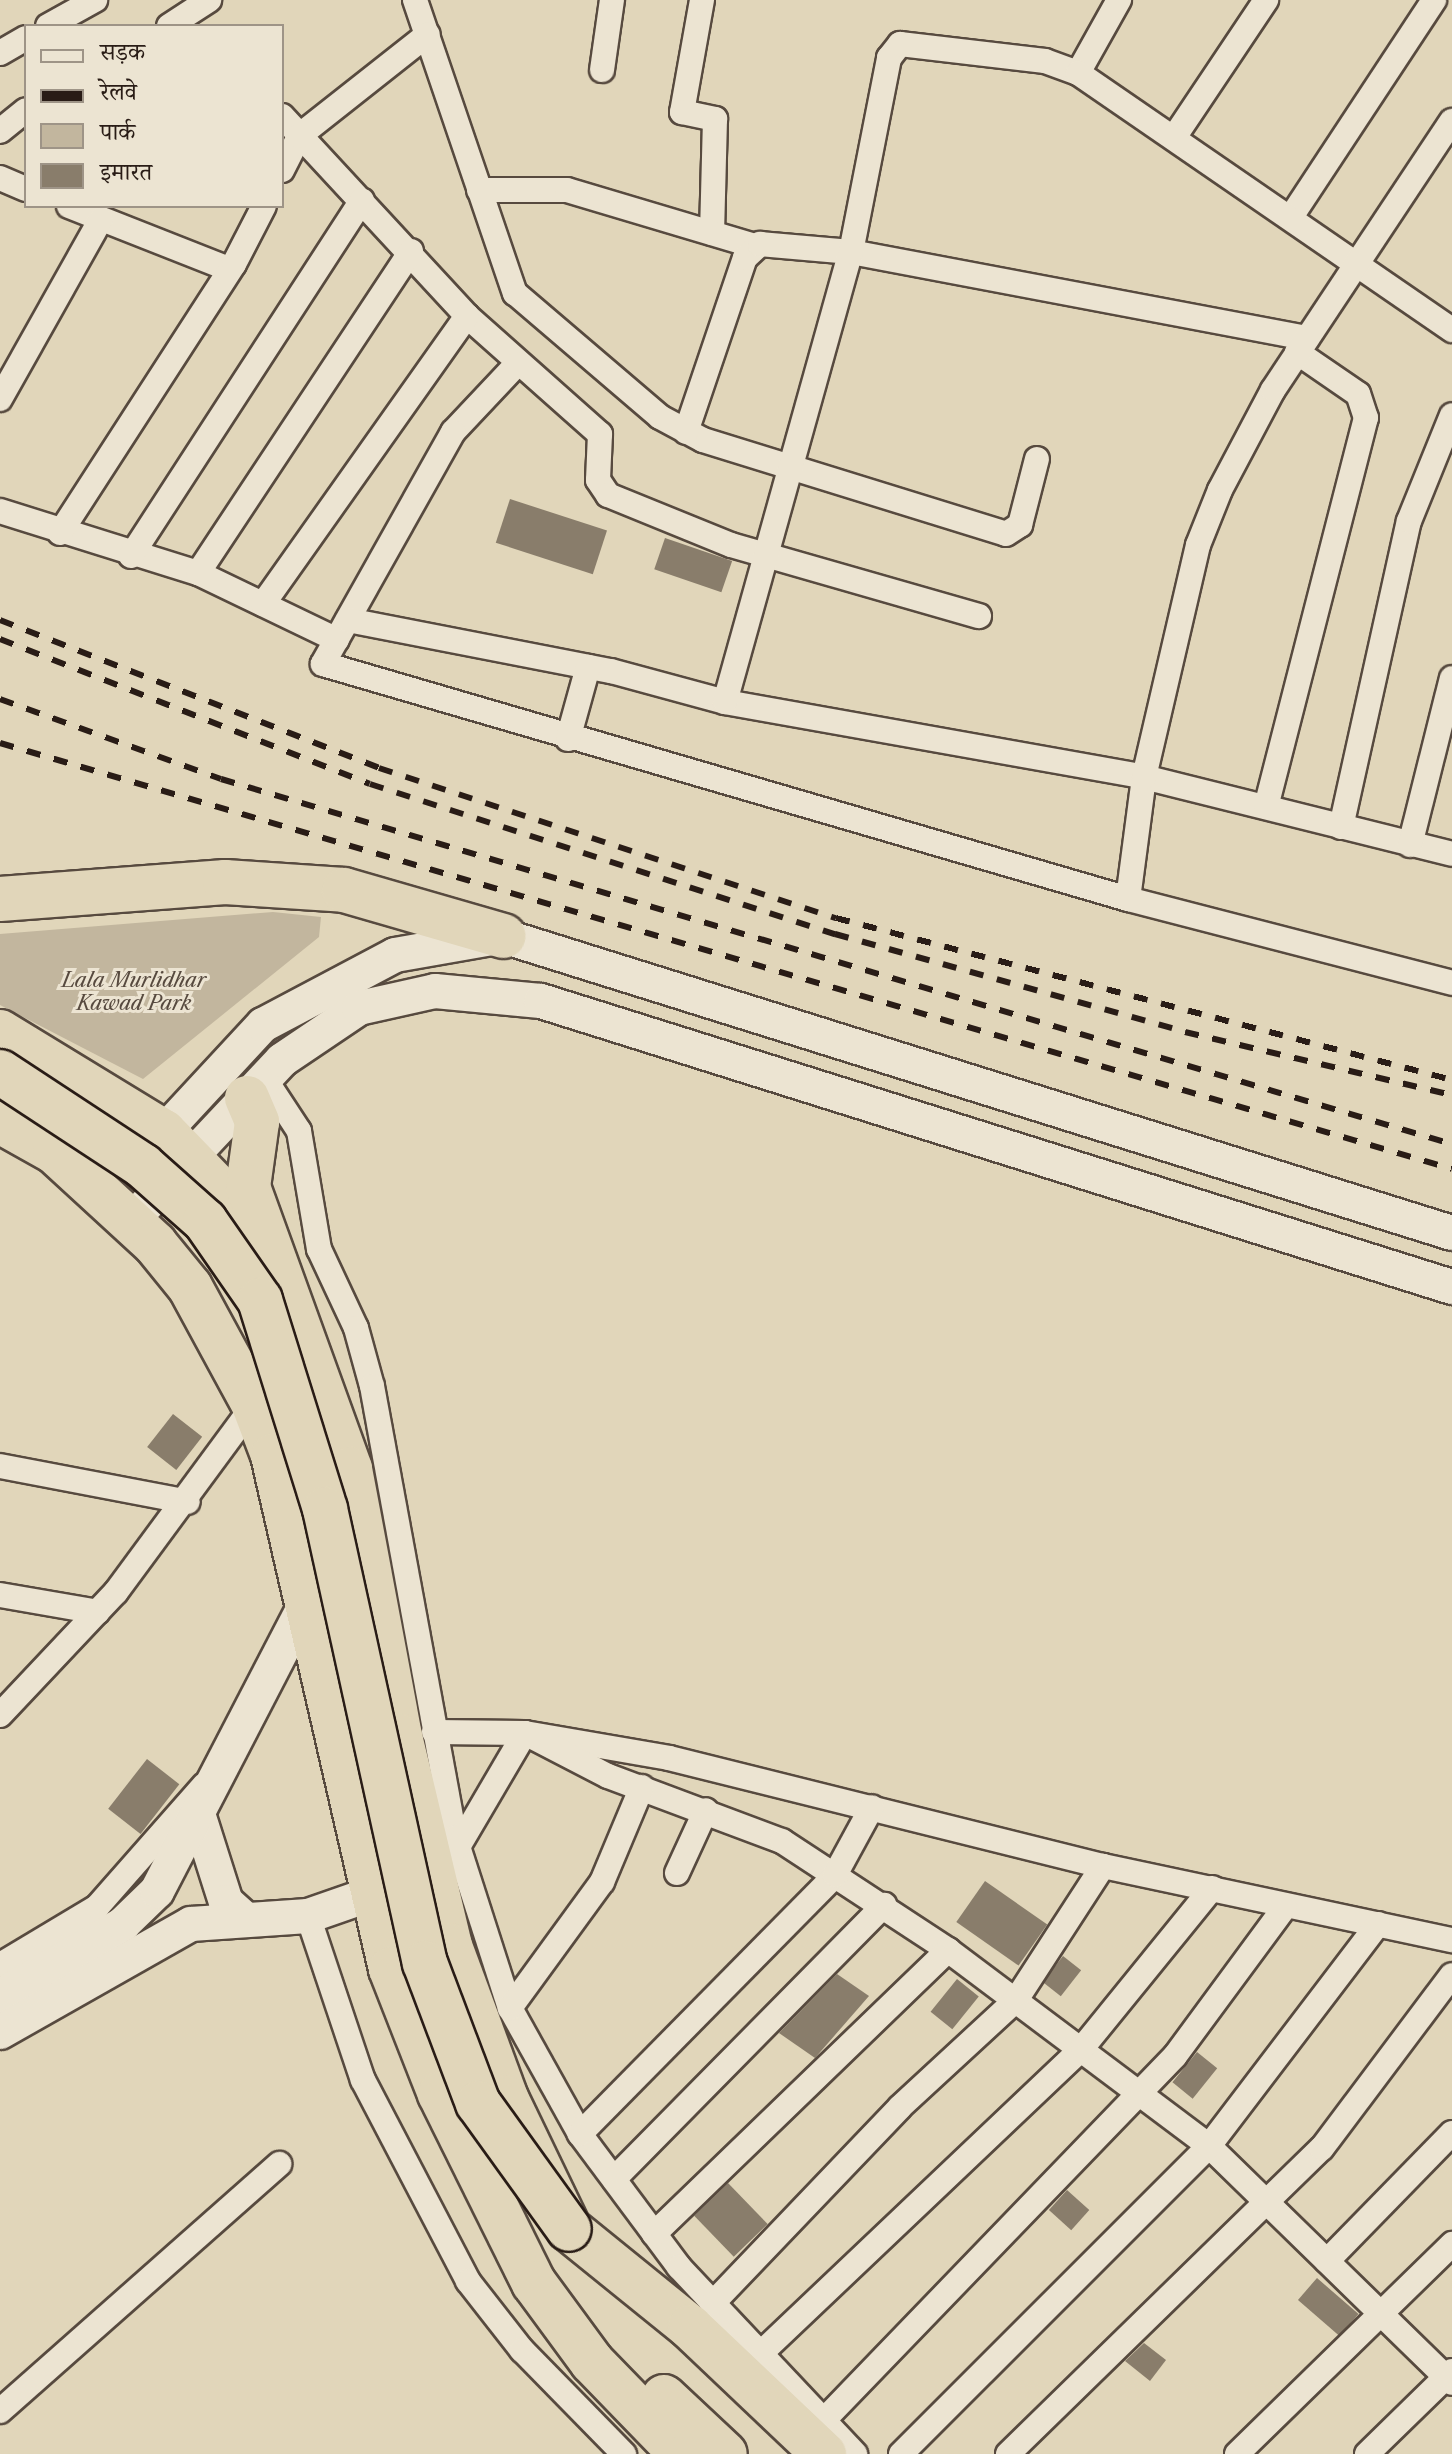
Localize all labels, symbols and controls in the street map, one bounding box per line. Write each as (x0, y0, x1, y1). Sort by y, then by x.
legend (24, 24, 284, 208)
text: सड़क (100, 37, 145, 66)
text: रेलवे (100, 77, 137, 106)
text: पार्क (100, 117, 135, 146)
text: इमारत (100, 157, 152, 186)
park label: Lala Murlidhar Kawad Park (62, 968, 206, 1015)

